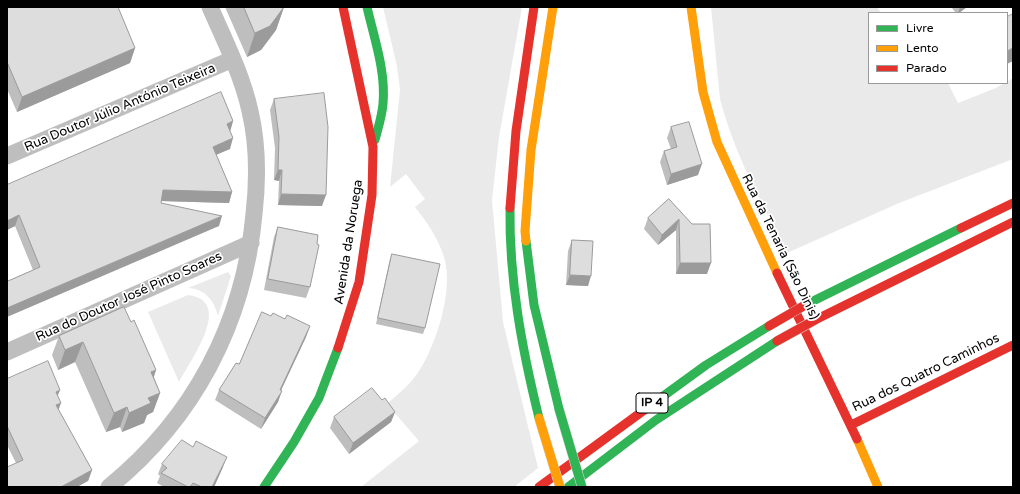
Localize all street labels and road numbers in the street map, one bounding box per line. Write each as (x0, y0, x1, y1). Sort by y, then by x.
street label: Rua Doutor Júlio António Teixeira (22, 61, 218, 155)
street label: Rua da Tenaria (São Dinis) (738, 172, 822, 322)
street label: Avenida da Noruega (331, 178, 367, 306)
street label: Rua do Doutor José Pinto Soares (33, 249, 225, 345)
street label: Rua dos Quatro Caminhos (850, 331, 1002, 415)
road number: IP 4 (636, 393, 668, 413)

